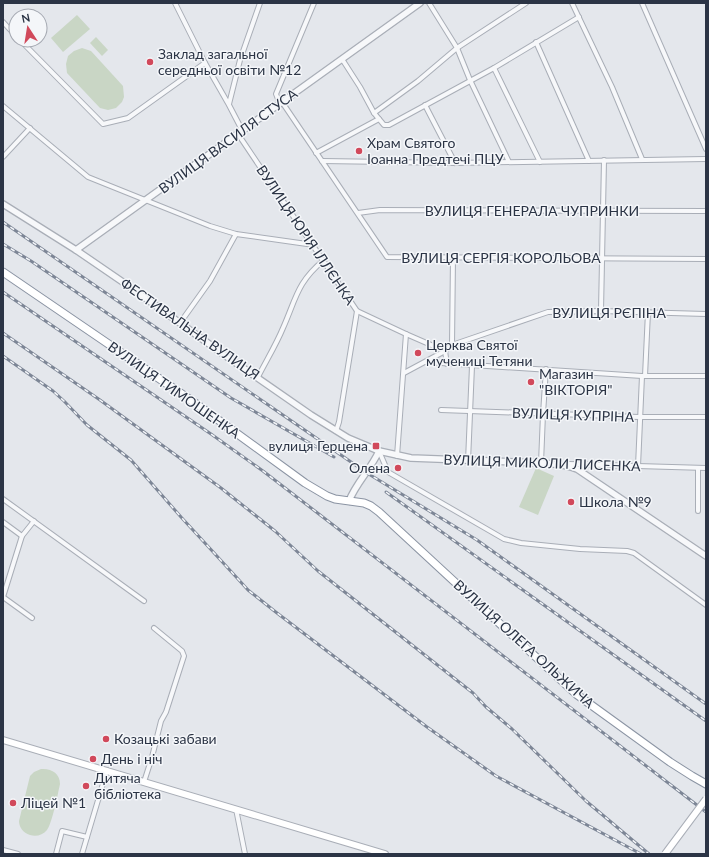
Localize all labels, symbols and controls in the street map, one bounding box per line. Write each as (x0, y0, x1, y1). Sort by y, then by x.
north arrow (8, 8, 48, 48)
text: N (20, 10, 31, 25)
place label: Заклад загальної середньої освіти №12 (158, 45, 301, 78)
marker: Заклад загальної середньої освіти №12 (145, 57, 155, 67)
street label: ВУЛИЦЯ ВАСИЛЯ СТУСА (155, 84, 301, 197)
place label: Храм Святого Іоанна Предтечі ПЦУ (367, 134, 504, 167)
marker: Храм Святого Іоанна Предтечі ПЦУ (354, 146, 364, 156)
street label: ВУЛИЦЯ ЮРІЯ ІЛЛЄНКА (253, 162, 360, 308)
street label: ВУЛИЦЯ ГЕНЕРАЛА ЧУПРИНКИ (425, 202, 639, 219)
street label: ВУЛИЦЯ СЕРГІЯ КОРОЛЬОВА (401, 249, 601, 266)
street label: ФЕСТИВАЛЬНА ВУЛИЦЯ (117, 274, 263, 383)
street label: ВУЛИЦЯ РЄПІНА (552, 304, 666, 321)
place label: Церква Святої мучениці Тетяни (426, 336, 533, 369)
street label: ВУЛИЦЯ ТИМОШЕНКА (105, 338, 244, 442)
marker: Церква Святої мучениці Тетяни (413, 348, 423, 358)
place label: Магазин "ВІКТОРІЯ" (539, 365, 612, 398)
marker: Магазин "ВІКТОРІЯ" (526, 377, 536, 387)
street label: ВУЛИЦЯ КУПРІНА (512, 404, 635, 425)
place label: вулиця Герцена (269, 437, 368, 454)
marker: вулиця Герцена (371, 441, 381, 451)
street label: ВУЛИЦЯ МИКОЛИ ЛИСЕНКА (443, 451, 641, 474)
place label: Олена (349, 459, 390, 476)
marker: Олена (393, 463, 403, 473)
place label: Школа №9 (579, 493, 652, 510)
marker: Школа №9 (566, 497, 576, 507)
street label: ВУЛИЦЯ ОЛЕГА ОЛЬЖИЧА (450, 576, 599, 712)
place label: Козацькі забави (114, 730, 217, 747)
marker: Козацькі забави (101, 734, 111, 744)
place label: День і ніч (101, 750, 163, 767)
marker: День і ніч (88, 754, 98, 764)
place label: Дитяча бібліотека (94, 769, 161, 802)
marker: Дитяча бібліотека (81, 781, 91, 791)
place label: Ліцей №1 (20, 794, 86, 811)
marker: Ліцей №1 (8, 798, 18, 808)

